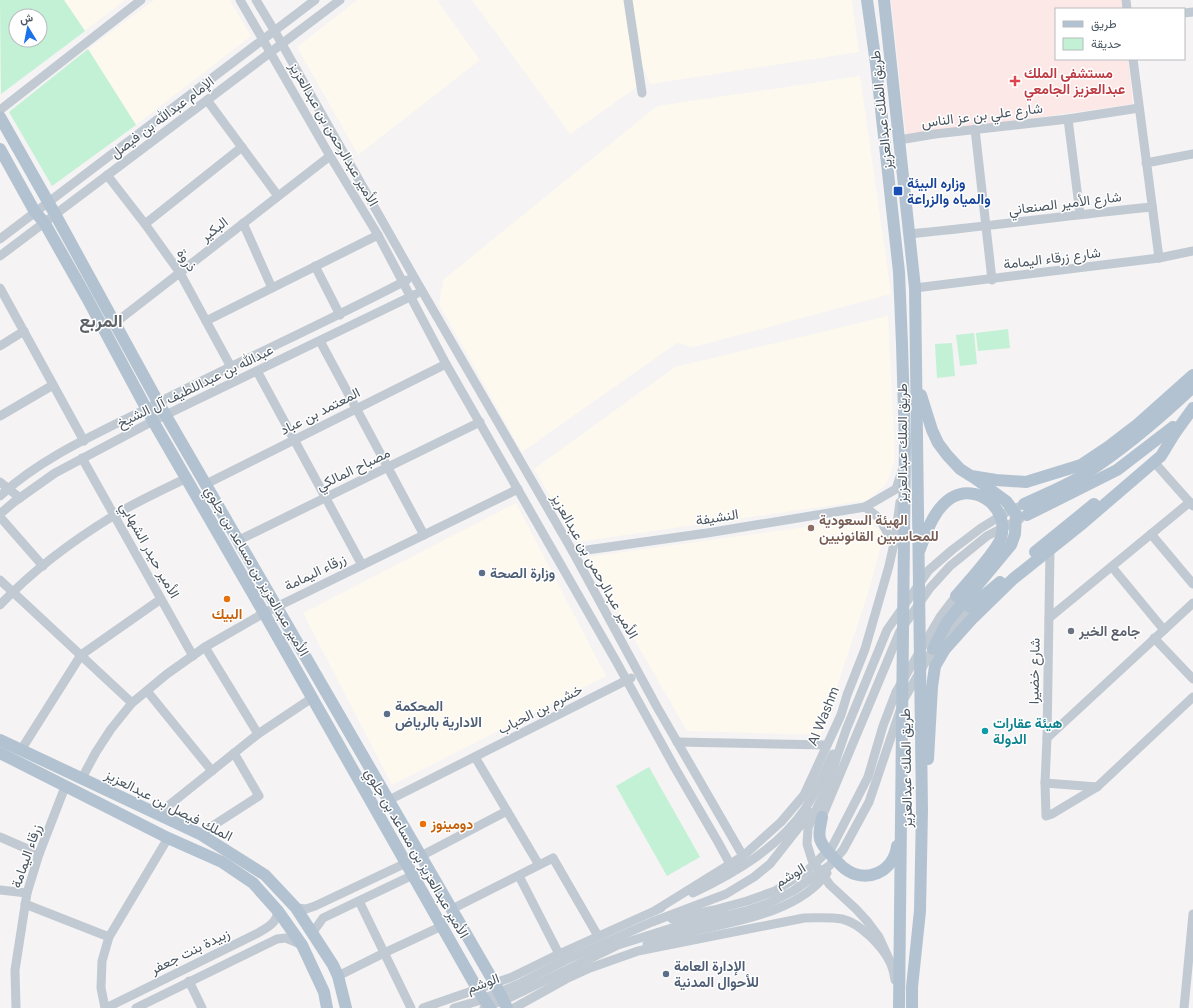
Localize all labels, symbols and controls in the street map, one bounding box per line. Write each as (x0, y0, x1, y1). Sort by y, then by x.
north arrow (8, 8, 48, 48)
legend (1055, 8, 1185, 60)
text: ش (19, 11, 34, 26)
text: طريق (1091, 17, 1117, 32)
text: حديقة (1091, 37, 1121, 51)
street label: طريق الملك عبدالعزيز (867, 50, 896, 171)
street label: الأمير عبدالرحمن بن عبدالعزيز (285, 58, 382, 209)
place label: مستشفى الملك عبدالعزيز الجامعي (1024, 65, 1125, 101)
street label: الإمام عبدالله بن فيصل (107, 73, 218, 163)
marker: مستشفى الملك عبدالعزيز الجامعي (1009, 75, 1021, 87)
street label: شارع علي بن عز الناس (920, 100, 1044, 134)
place label: وزاره البيئة والمياه والزراعة (907, 175, 991, 208)
marker: وزاره البيئة والمياه والزراعة (892, 185, 904, 197)
street label: شارع الأمير الصنعاني (1008, 188, 1123, 222)
street label: البكير (196, 213, 231, 246)
street label: شارع زرقاء اليمامة (1002, 244, 1102, 275)
street label: ذروة (173, 246, 200, 275)
district label: المربع (79, 310, 123, 333)
street label: عبدالله بن عبداللطيف آل الشيخ (114, 341, 277, 434)
street label: طريق الملك عبدالعزيز (894, 383, 911, 504)
street label: المعتمد بن عباد (277, 384, 363, 439)
street label: مصباح المالكي (313, 444, 394, 497)
street label: الأمير عبدالعزيز بن مساعد بن جلوي (198, 483, 312, 661)
street label: الأمير عبدالرحمن بن عبدالعزيز (547, 490, 642, 642)
street label: الأمير حيدر الشهابي (113, 499, 183, 603)
street label: النشيفة (694, 506, 740, 529)
place label: الهيئة السعودية للمحاسبين القانونيين (819, 512, 939, 545)
marker: الهيئة السعودية للمحاسبين القانونيين (806, 523, 816, 533)
street label: زرقاء اليمامة (282, 550, 349, 595)
place label: وزارة الصحة (490, 565, 555, 582)
marker: وزارة الصحة (477, 568, 487, 578)
marker: البيك (222, 594, 232, 604)
place label: البيك (212, 606, 242, 623)
place label: جامع الخير (1078, 623, 1141, 641)
marker: جامع الخير (1066, 626, 1076, 636)
street label: شارع خضيرا (1025, 638, 1046, 704)
street label: خشرم بن الحباب (495, 681, 585, 738)
street label: Al Washm (804, 684, 843, 748)
place label: المحكمة الادارية بالرياض (395, 698, 482, 731)
street label: طريق الملك عبدالعزيز (897, 708, 916, 829)
marker: المحكمة الادارية بالرياض (382, 709, 392, 719)
place label: هيئة عقارات الدولة (993, 715, 1062, 748)
marker: هيئة عقارات الدولة (980, 726, 990, 736)
street label: الأمير عبدالعزيز بن مساعد بن جلوي (358, 765, 472, 943)
street label: الملك فيصل بن عبدالعزيز (101, 766, 235, 845)
place label: دومينوز (430, 816, 473, 833)
marker: دومينوز (418, 819, 428, 829)
street label: زرقاء اليمامة (8, 822, 45, 890)
street label: الوشم (772, 860, 809, 891)
street label: زبيدة بنت جعفر (147, 925, 233, 978)
place label: الإدارة العامة للأحوال المدنية (674, 958, 759, 991)
marker: الإدارة العامة للأحوال المدنية (661, 969, 671, 979)
street label: الوشم (465, 970, 502, 997)

